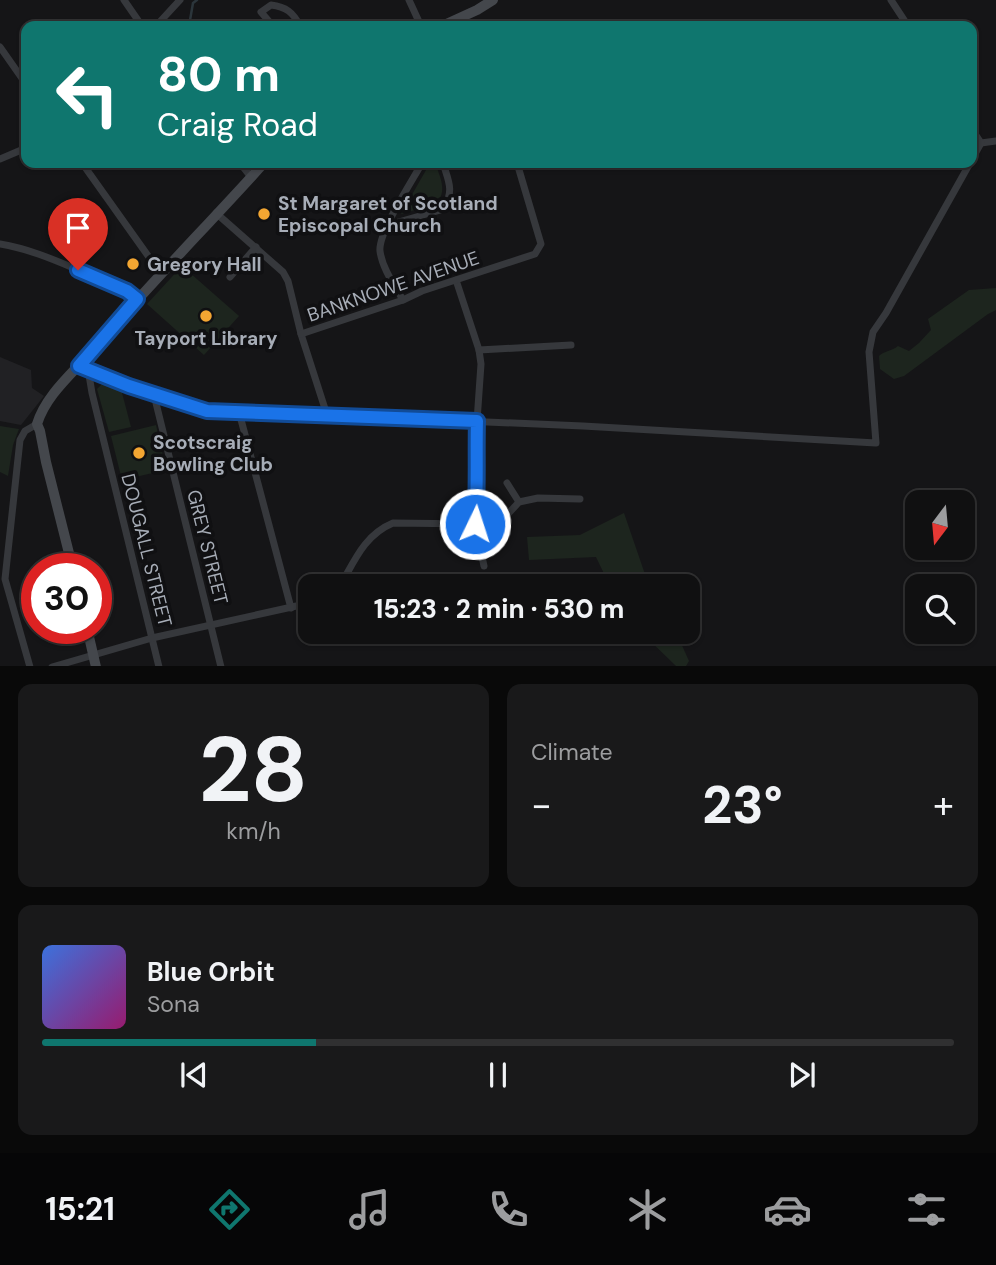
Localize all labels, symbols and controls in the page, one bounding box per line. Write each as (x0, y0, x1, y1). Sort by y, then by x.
text: 80 m (157, 42, 280, 106)
icon: left (42, 49, 133, 140)
text: Craig Road (157, 104, 318, 146)
place label: St Margaret of Scotland Episcopal Church (278, 191, 498, 238)
pin (48, 198, 108, 270)
marker: St Margaret of Scotland Episcopal Church (256, 206, 272, 222)
icon: arrive (59, 209, 97, 247)
street label: BANKNOWE AVENUE (304, 245, 482, 328)
place label: Gregory Hall (147, 252, 262, 277)
marker: Gregory Hall (125, 256, 141, 272)
marker: Tayport Library (198, 308, 214, 324)
place label: Tayport Library (135, 326, 278, 351)
place label: Scotscraig Bowling Club (153, 430, 273, 477)
marker: Scotscraig Bowling Club (131, 445, 147, 461)
street label: DOUGALL STREET (115, 471, 178, 630)
street label: GREY STREET (181, 487, 234, 607)
position arrow (438, 487, 512, 561)
north arrow (905, 490, 975, 560)
map controls (905, 490, 975, 644)
speed limit sign: 30 (21, 553, 112, 644)
button: search (905, 574, 975, 644)
text: 15:23 · 2 min · 530 m (374, 592, 624, 626)
text: 28 (199, 711, 308, 829)
text: Climate (531, 737, 613, 767)
text: 23° (702, 771, 783, 839)
text: − (531, 780, 552, 830)
text: + (933, 780, 954, 830)
text: km/h (226, 816, 281, 846)
text: Blue Orbit (147, 955, 275, 989)
text: Sona (147, 989, 200, 1019)
icon: previous (175, 1056, 213, 1094)
icon: pause (479, 1056, 517, 1094)
icon: next (783, 1056, 821, 1094)
icon: directions (205, 1185, 254, 1234)
icon: music (345, 1185, 394, 1234)
icon: phone (484, 1185, 533, 1234)
icon: climate (623, 1185, 672, 1234)
icon: car (763, 1185, 812, 1234)
icon: filters (902, 1185, 951, 1234)
text: 15:21 (45, 1188, 115, 1230)

